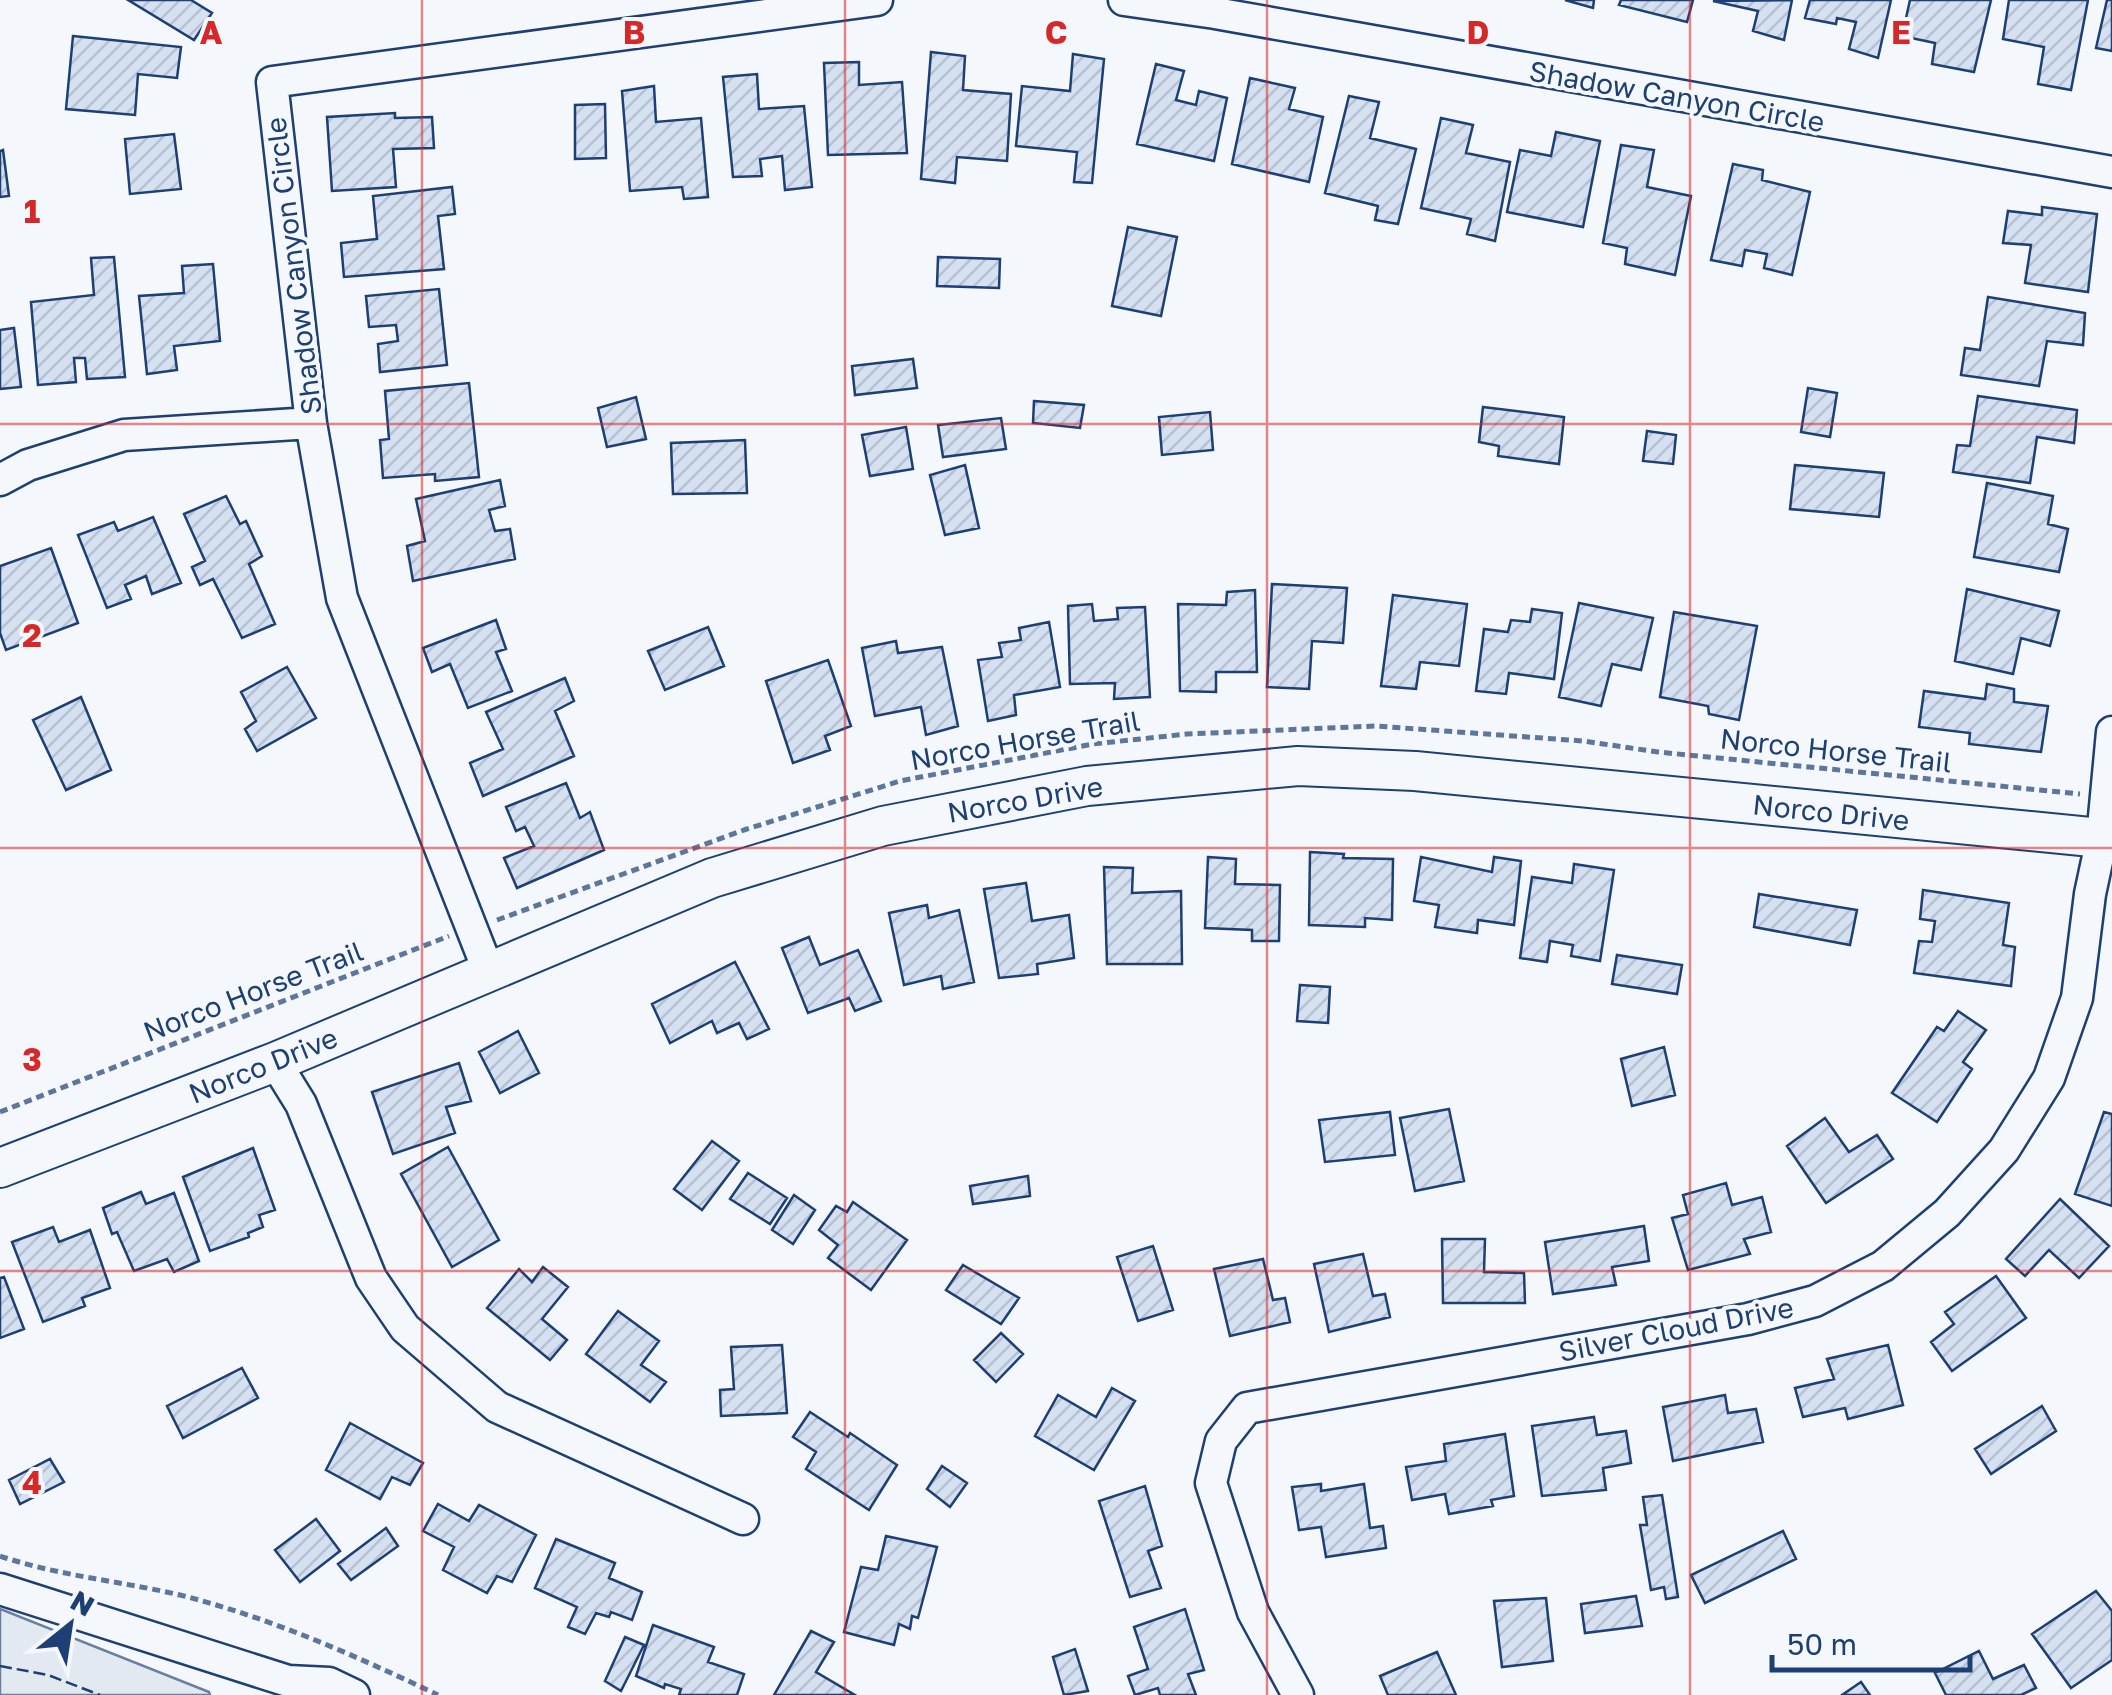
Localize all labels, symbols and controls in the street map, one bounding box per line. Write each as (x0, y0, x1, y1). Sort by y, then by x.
text: A (200, 13, 223, 51)
text: B (623, 13, 645, 51)
text: C (1045, 13, 1067, 51)
text: D (1467, 13, 1489, 51)
text: E (1891, 13, 1911, 51)
street label: Shadow Canyon Circle (1527, 54, 1827, 138)
street label: Shadow Canyon Circle (258, 115, 328, 417)
text: 1 (24, 192, 40, 230)
text: 2 (22, 616, 42, 654)
street label: Norco Horse Trail (908, 704, 1142, 776)
street label: Norco Horse Trail (1719, 721, 1953, 779)
street label: Norco Drive (945, 769, 1105, 829)
street label: Norco Drive (1751, 787, 1911, 837)
street label: Norco Horse Trail (138, 934, 368, 1048)
street label: Norco Drive (184, 1020, 342, 1110)
text: 3 (22, 1040, 42, 1078)
street label: Silver Cloud Drive (1556, 1290, 1796, 1368)
text: 4 (22, 1463, 42, 1501)
north arrow (20, 1575, 120, 1675)
text: N (65, 1583, 100, 1623)
scale bar (1772, 1610, 1970, 1672)
text: 50 m (1787, 1626, 1857, 1662)

